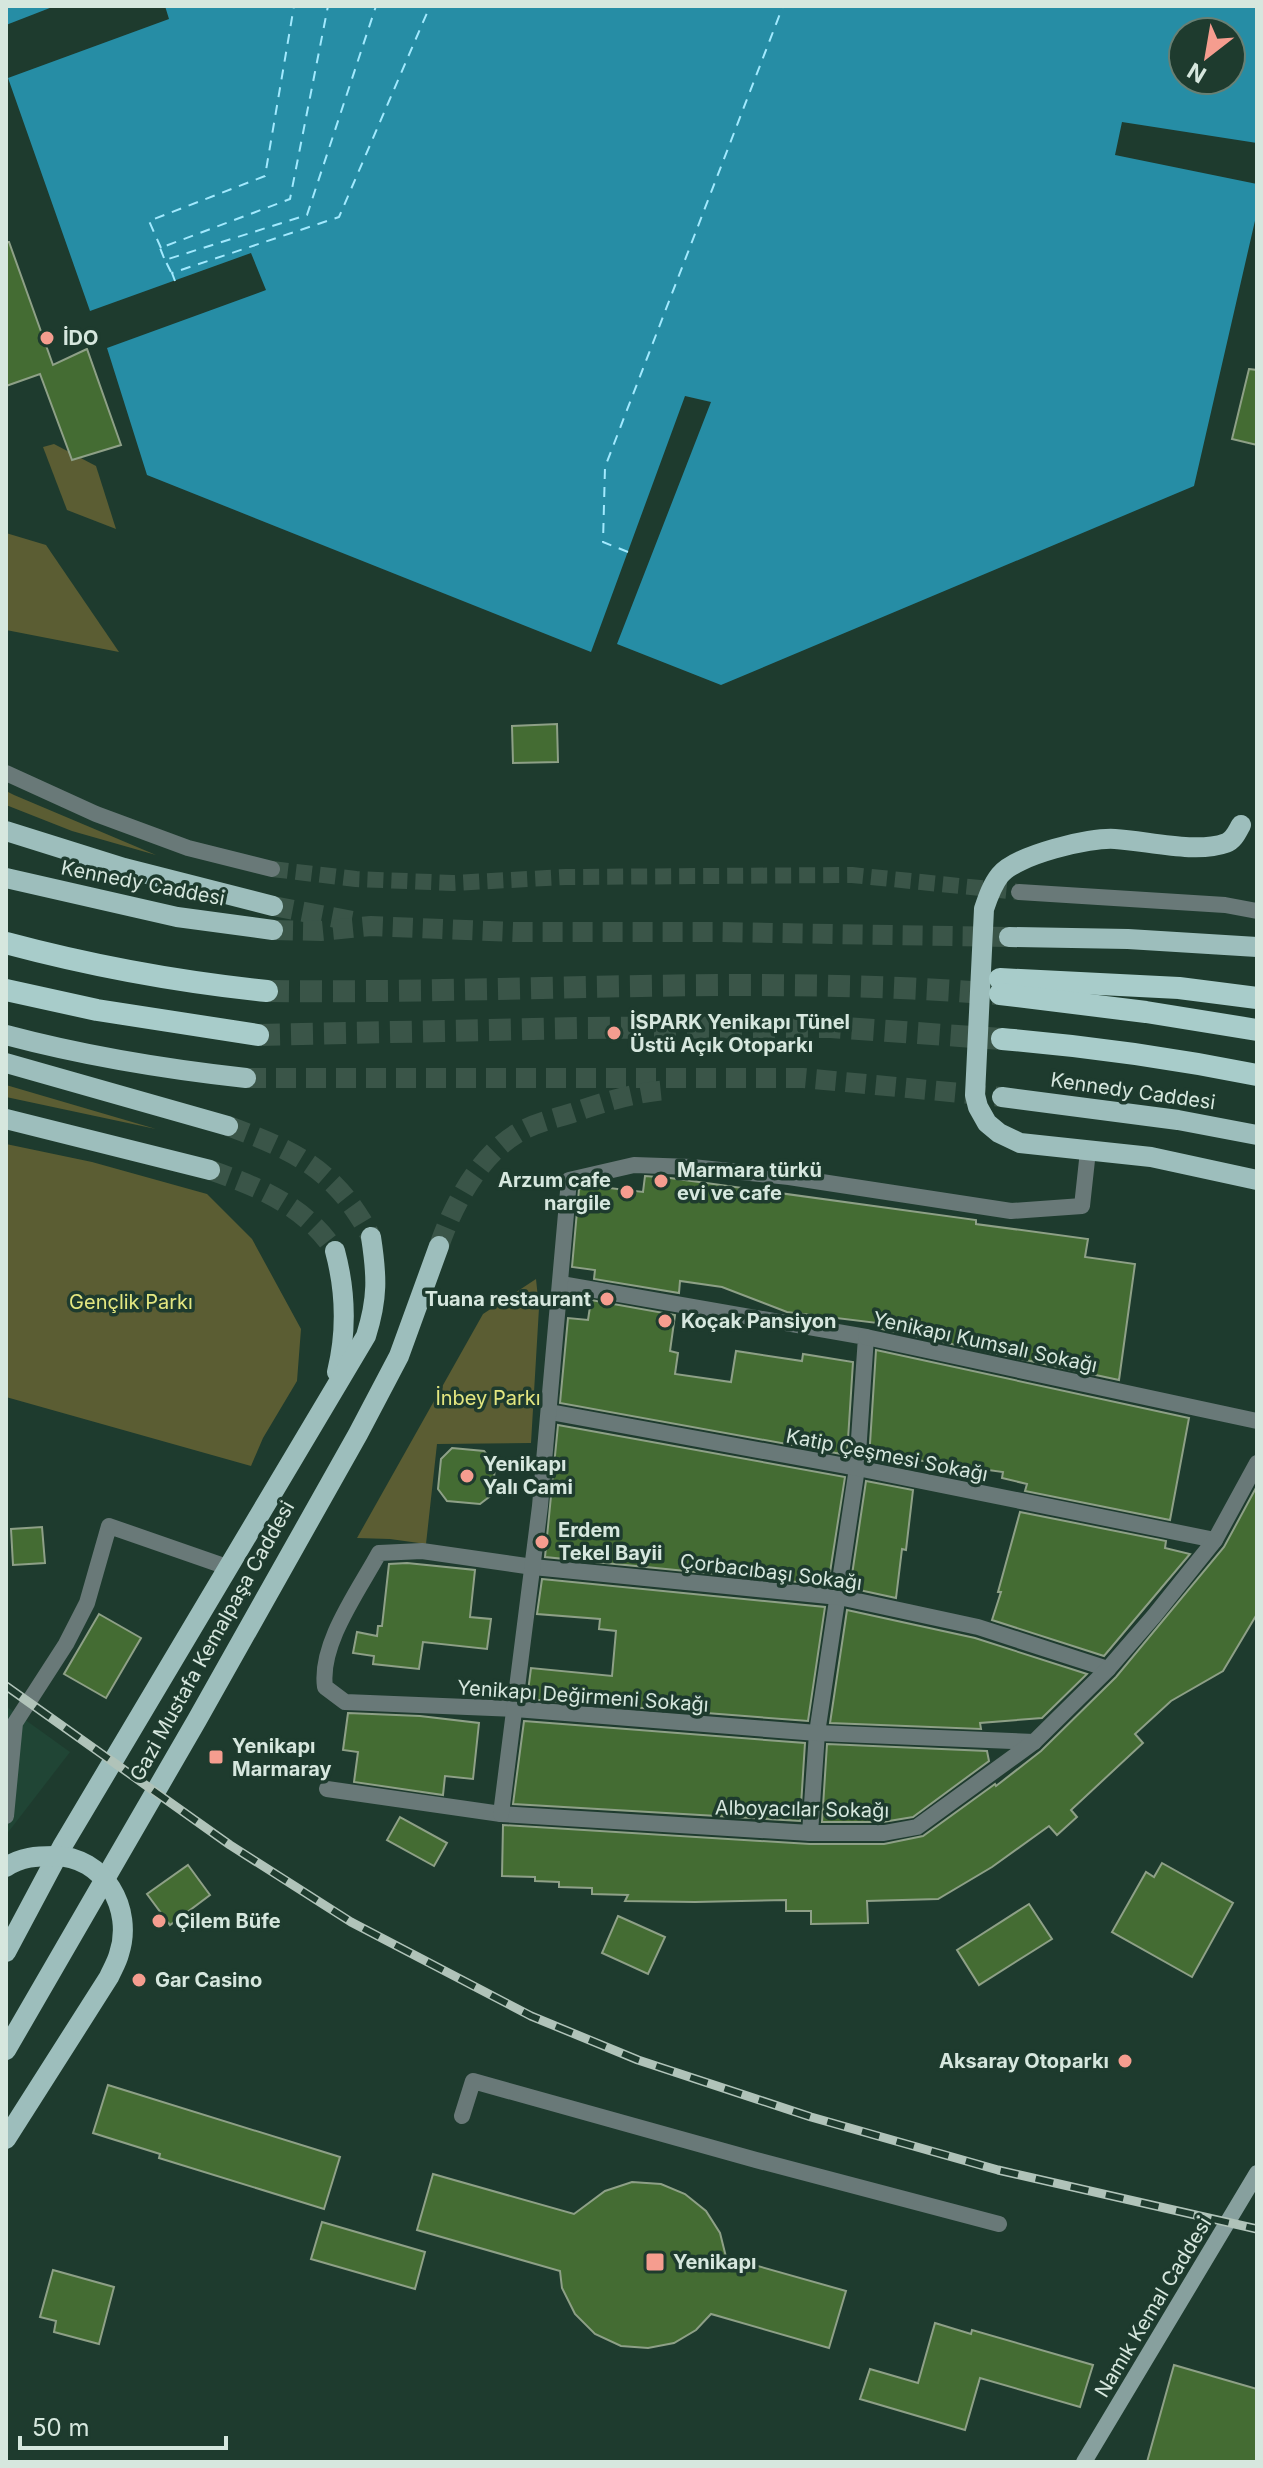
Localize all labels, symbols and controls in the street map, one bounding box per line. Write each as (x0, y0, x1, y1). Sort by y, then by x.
north arrow (1167, 16, 1247, 96)
text: N (1183, 58, 1211, 89)
place label: İDO (63, 326, 98, 350)
marker: İDO (38, 329, 56, 347)
street label: Kennedy Caddesi (59, 855, 227, 911)
place label: İSPARK Yenikapı Tünel Üstü Açık Otoparkı (630, 1010, 850, 1057)
marker: İSPARK Yenikapı Tünel Üstü Açık Otoparkı (605, 1024, 623, 1042)
street label: Kennedy Caddesi (1049, 1068, 1217, 1114)
place label: Marmara türkü evi ve cafe (677, 1158, 822, 1205)
place label: Arzum cafe nargile (498, 1168, 611, 1215)
marker: Marmara türkü evi ve cafe (652, 1172, 670, 1190)
marker: Arzum cafe nargile (618, 1183, 636, 1201)
place label: Tuana restaurant (425, 1287, 591, 1311)
park label: Gençlik Parkı (69, 1290, 193, 1314)
marker: Tuana restaurant (598, 1290, 616, 1308)
street label: Yenikapı Kumsalı Sokağı (871, 1306, 1099, 1378)
place label: Koçak Pansiyon (681, 1309, 837, 1333)
marker: Koçak Pansiyon (656, 1312, 674, 1330)
park label: İnbey Parkı (435, 1385, 541, 1410)
street label: Katip Çeşmesi Sokağı (784, 1424, 990, 1486)
place label: Yenikapı Yalı Cami (483, 1452, 573, 1499)
marker: Yenikapı Yalı Cami (458, 1467, 476, 1485)
street label: Gazi Mustafa Kemalpaşa Caddesi (125, 1497, 299, 1785)
place label: Erdem Tekel Bayii (558, 1518, 662, 1565)
marker: Erdem Tekel Bayii (533, 1533, 551, 1551)
street label: Çorbacıbaşı Sokağı (679, 1549, 863, 1595)
street label: Yenikapı Değirmeni Sokağı (457, 1675, 709, 1717)
place label: Yenikapı Marmaray (232, 1734, 332, 1781)
marker: Yenikapı Marmaray (207, 1748, 225, 1766)
street label: Alboyacılar Sokağı (715, 1795, 889, 1823)
place label: Çilem Büfe (175, 1909, 281, 1933)
marker: Çilem Büfe (150, 1912, 168, 1930)
place label: Gar Casino (155, 1968, 262, 1992)
marker: Gar Casino (130, 1971, 148, 1989)
place label: Aksaray Otoparkı (939, 2049, 1109, 2073)
marker: Aksaray Otoparkı (1116, 2052, 1134, 2070)
street label: Namık Kemal Caddesi (1090, 2212, 1216, 2402)
place label: Yenikapı (673, 2250, 756, 2274)
marker: Yenikapı (644, 2251, 666, 2273)
scale bar (20, 2400, 226, 2450)
text: 50 m (32, 2413, 90, 2442)

